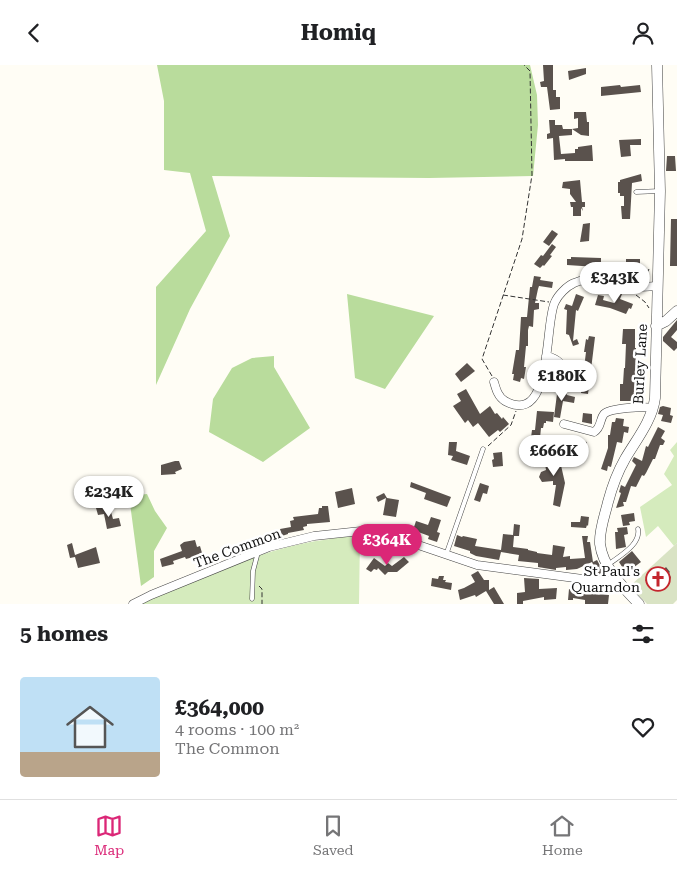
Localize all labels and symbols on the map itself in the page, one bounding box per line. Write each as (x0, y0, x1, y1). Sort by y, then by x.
pin: £343K (580, 261, 650, 304)
street label: Burley Lane (630, 323, 650, 405)
pin: £180K (527, 359, 597, 402)
pin: £666K (519, 435, 589, 477)
pin: £234K (74, 475, 144, 518)
pin: £364K (352, 523, 422, 566)
street label: The Common (191, 525, 283, 571)
place label: St Paul's Quarndon (571, 563, 640, 595)
church icon: St Paul's Quarndon (645, 566, 671, 592)

